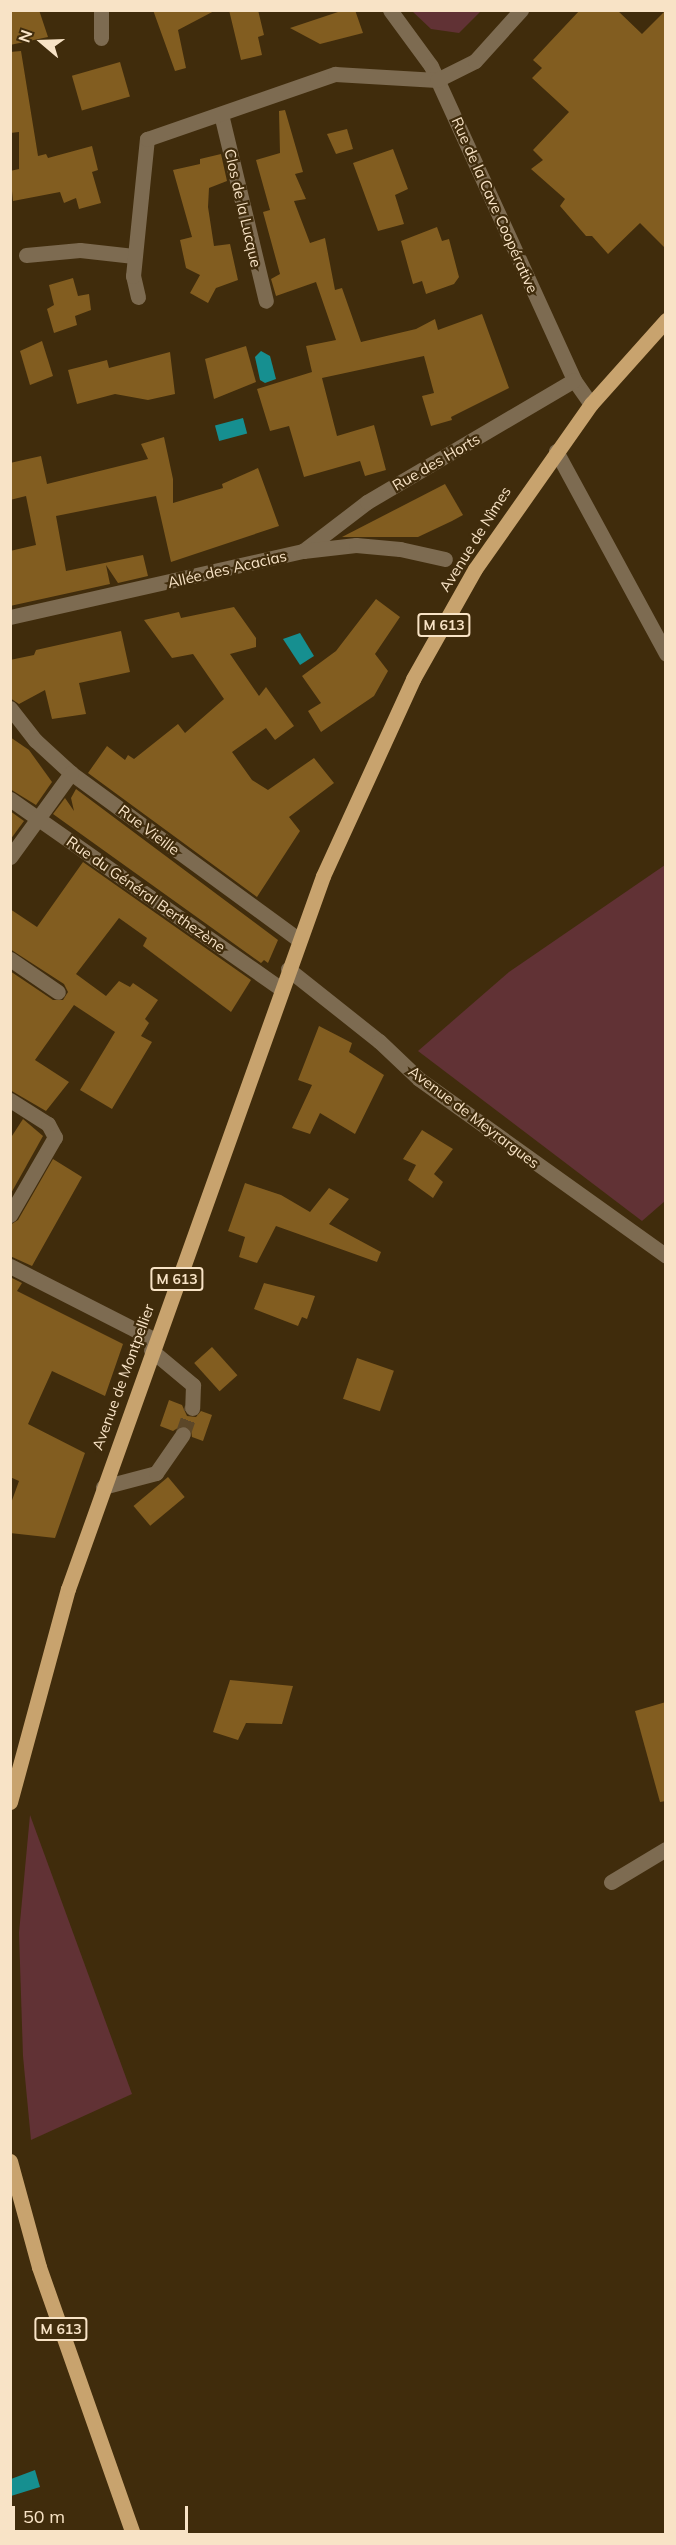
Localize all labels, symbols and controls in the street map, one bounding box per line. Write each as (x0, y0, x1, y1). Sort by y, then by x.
north arrow (12, 12, 72, 72)
text: N (14, 27, 36, 45)
street label: Rue de la Cave Coopérative (448, 114, 542, 296)
street label: Clos de la Lucque (221, 147, 265, 269)
street label: Rue des Horts (389, 430, 483, 494)
street label: Avenue de Nîmes (435, 483, 515, 595)
street label: Allée des Acacias (166, 547, 288, 591)
road number: M 613 (417, 614, 471, 636)
street label: Rue Vieille (115, 801, 183, 859)
street label: Rue du Général Berthezène (63, 832, 229, 956)
street label: Avenue de Meyrargues (405, 1062, 543, 1172)
road number: M 613 (150, 1268, 204, 1290)
street label: Avenue de Montpellier (88, 1301, 158, 1453)
road number: M 613 (34, 2318, 88, 2340)
scale bar (15, 2494, 190, 2532)
text: 50 m (23, 2505, 65, 2528)

